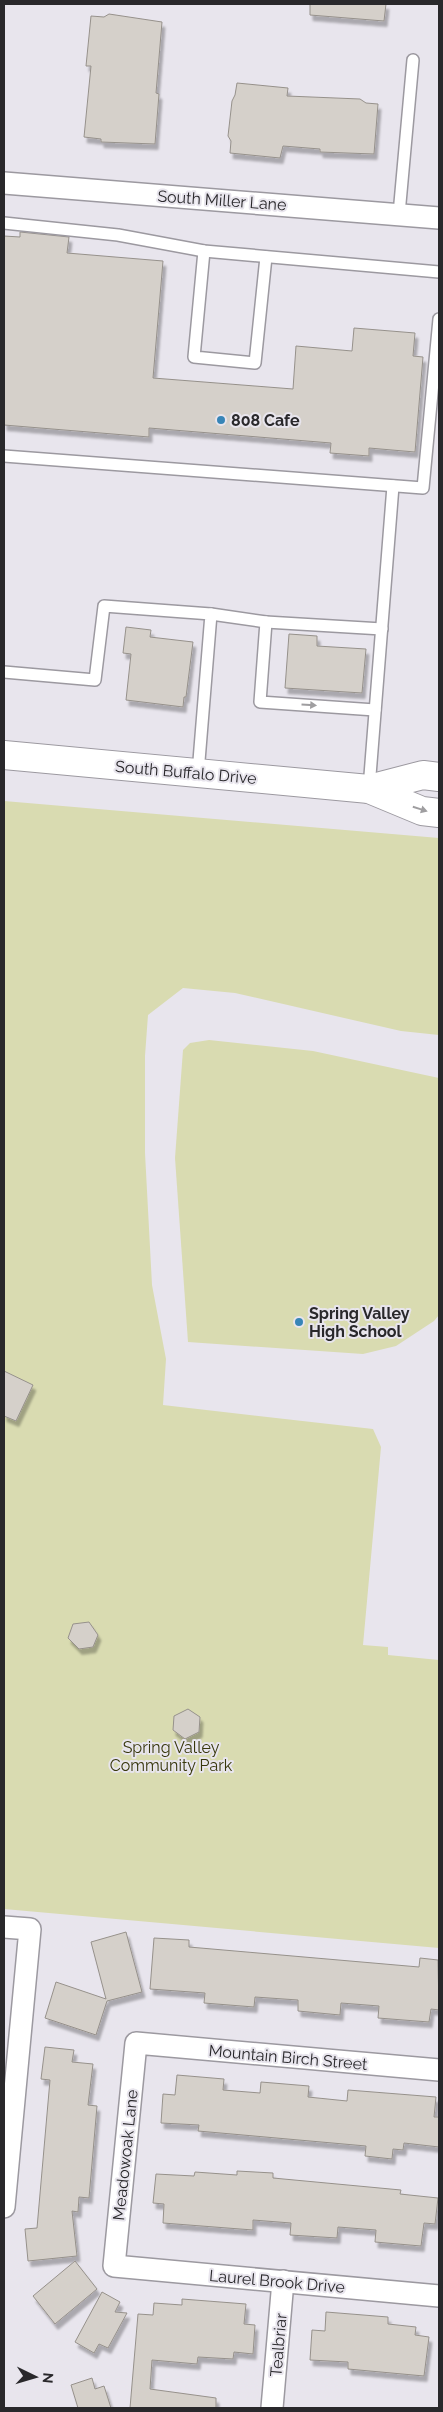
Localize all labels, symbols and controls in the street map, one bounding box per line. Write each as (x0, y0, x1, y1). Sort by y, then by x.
street label: South Miller Lane (157, 187, 287, 214)
place label: 808 Cafe (231, 411, 300, 430)
marker: 808 Cafe (215, 414, 227, 426)
one-way arrow (301, 702, 317, 710)
street label: South Buffalo Drive (114, 757, 257, 788)
one-way arrow (413, 806, 428, 814)
place label: Spring Valley High School (309, 1304, 410, 1341)
marker: Spring Valley High School (293, 1316, 305, 1328)
park label: Spring Valley Community Park (110, 1738, 233, 1775)
street label: Mountain Birch Street (208, 2041, 369, 2074)
street label: Meadowoak Lane (109, 2089, 142, 2221)
street label: Laurel Brook Drive (208, 2266, 346, 2297)
street label: Tealbriar (266, 2312, 291, 2378)
north arrow (10, 2352, 60, 2402)
text: N (40, 2372, 56, 2384)

